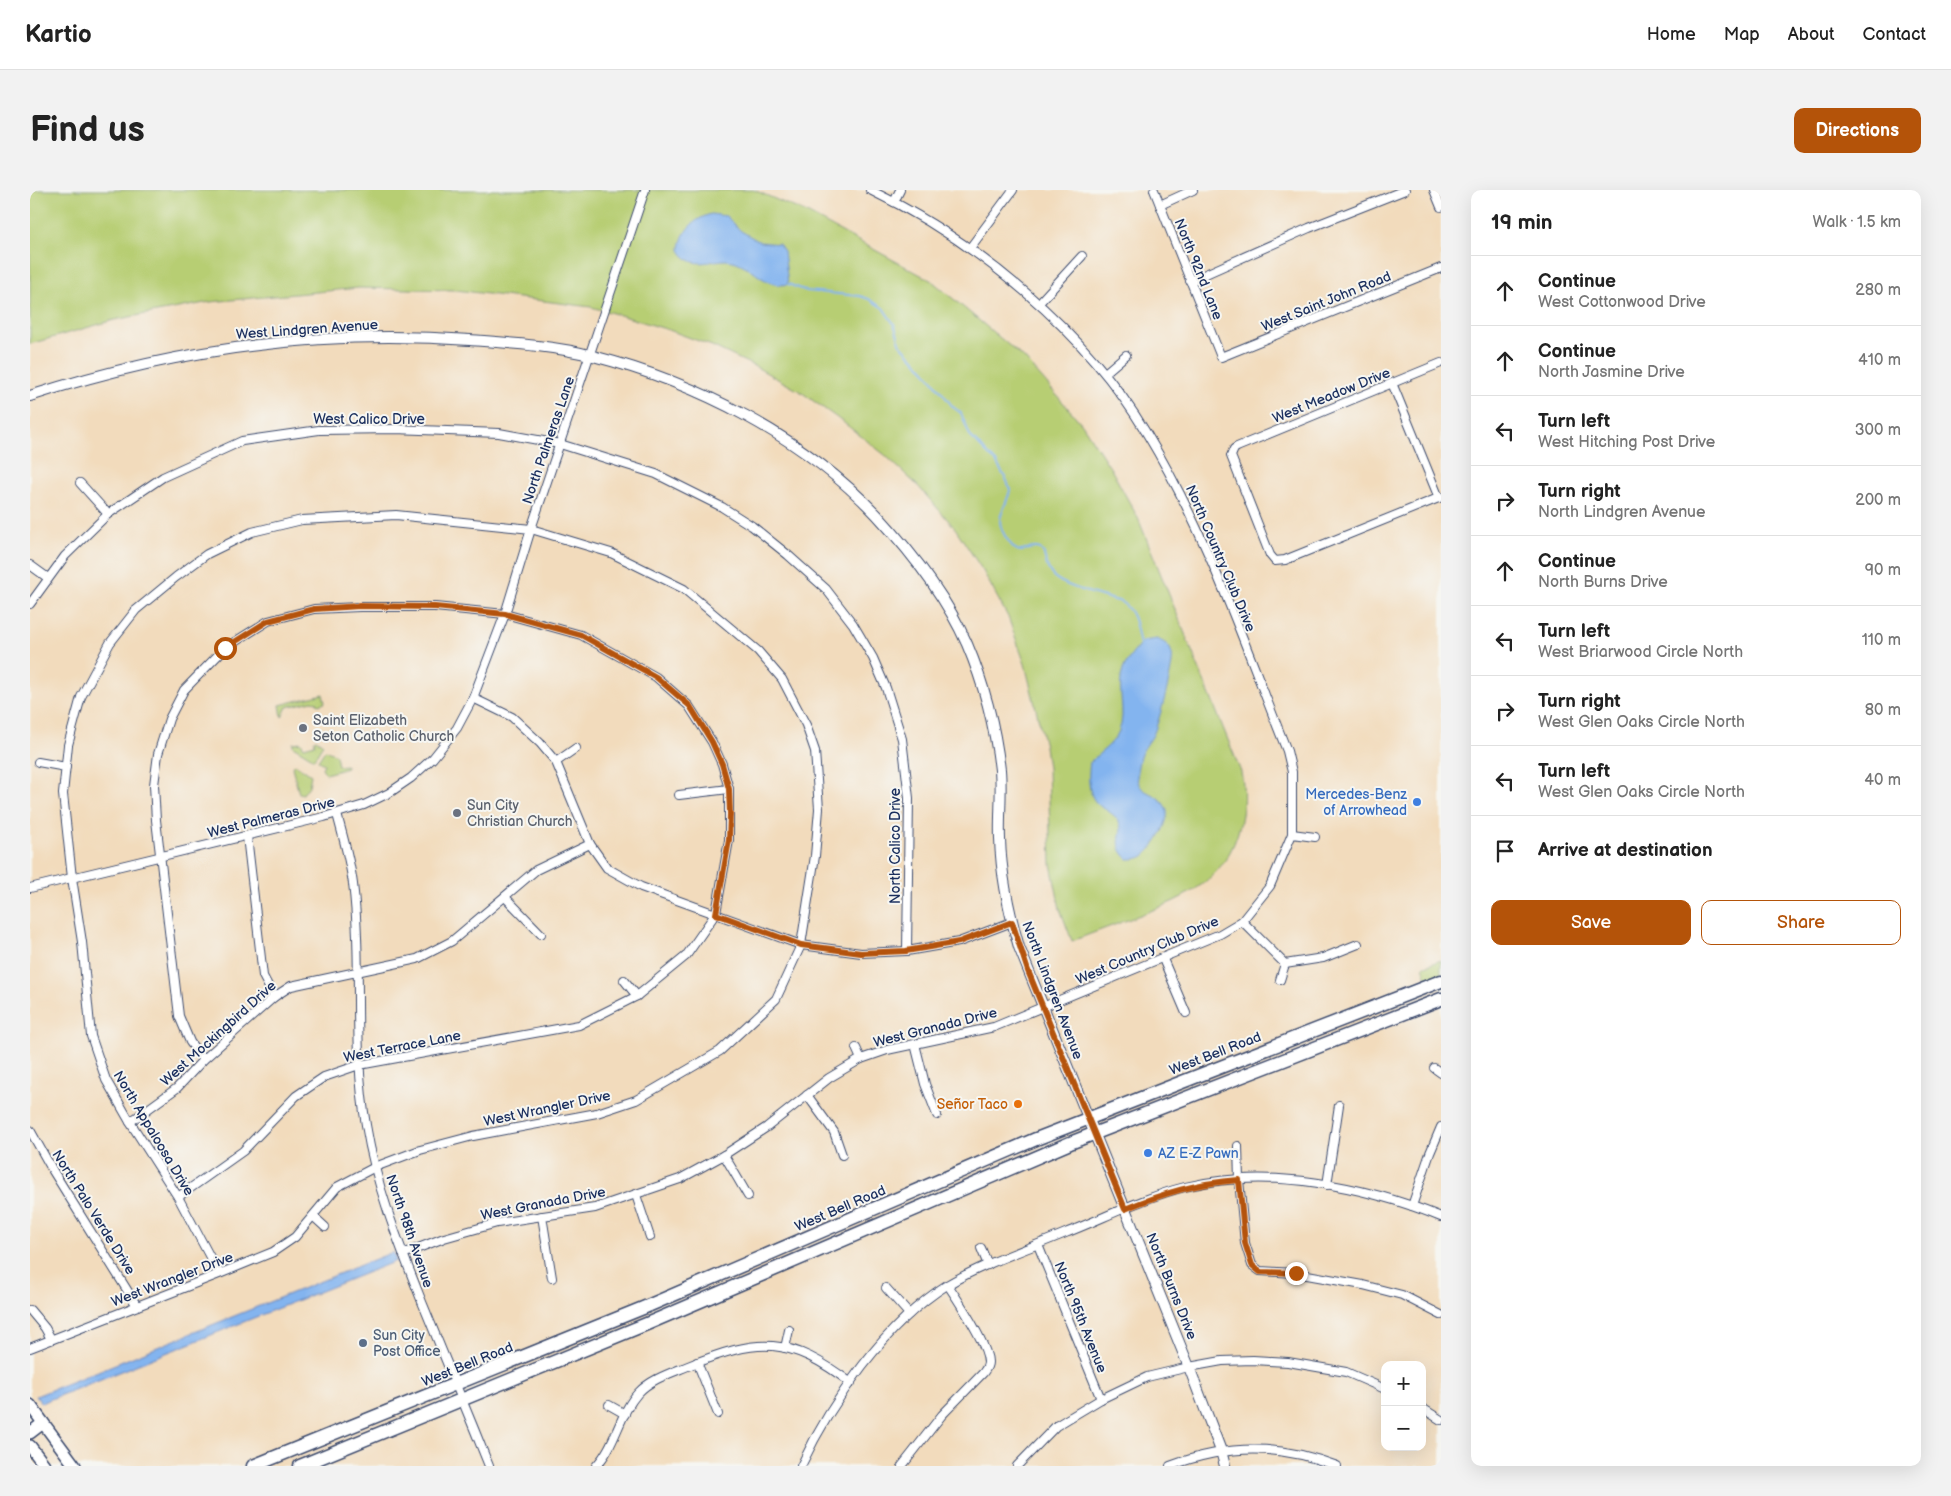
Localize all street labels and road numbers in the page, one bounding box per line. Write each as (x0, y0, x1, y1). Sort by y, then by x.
street label: North 92nd Lane (1171, 216, 1227, 322)
street label: West Saint John Road (1259, 268, 1393, 335)
street label: West Lindgren Avenue (235, 316, 379, 343)
street label: West Meadow Drive (1270, 364, 1393, 427)
street label: North Palmeras Lane (519, 374, 578, 506)
street label: West Calico Drive (313, 411, 425, 428)
street label: North Country Club Drive (1182, 482, 1259, 634)
street label: North Calico Drive (887, 788, 904, 904)
street label: West Palmeras Drive (206, 793, 337, 842)
street label: West Country Club Drive (1073, 913, 1221, 988)
street label: North Lindgren Avenue (1018, 919, 1087, 1062)
street label: West Mockingbird Drive (157, 977, 280, 1090)
street label: West Granada Drive (871, 1004, 999, 1051)
street label: West Terrace Lane (342, 1027, 462, 1066)
street label: West Bell Road (1167, 1028, 1264, 1079)
street label: North Appaloosa Drive (110, 1068, 198, 1199)
street label: West Wrangler Drive (482, 1087, 612, 1130)
street label: North Palo Verde Drive (48, 1147, 139, 1278)
street label: North 98th Avenue (382, 1172, 437, 1290)
street label: West Bell Road (792, 1182, 888, 1235)
street label: West Granada Drive (479, 1183, 607, 1224)
street label: North Burns Drive (1142, 1230, 1201, 1342)
street label: West Wrangler Drive (109, 1248, 236, 1311)
street label: North 95th Avenue (1050, 1259, 1111, 1375)
street label: West Bell Road (419, 1338, 515, 1391)

